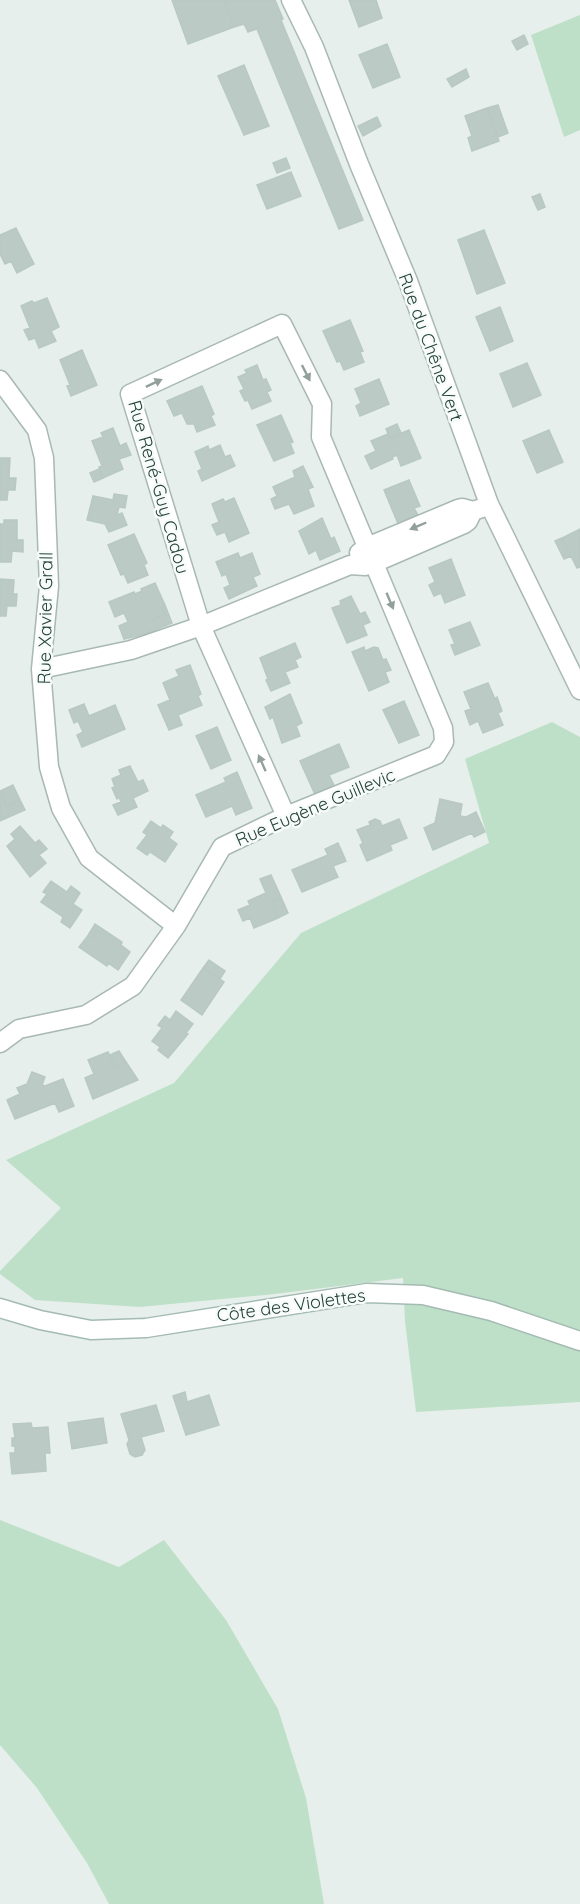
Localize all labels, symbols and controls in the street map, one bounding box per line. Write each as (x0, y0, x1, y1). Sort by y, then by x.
street label: Rue du Chêne Vert (394, 270, 468, 424)
one-way arrow (302, 364, 311, 381)
one-way arrow (145, 378, 162, 387)
street label: Rue René-Guy Cadou (123, 398, 195, 576)
one-way arrow (409, 521, 427, 531)
street label: Rue Xavier Grall (32, 552, 58, 684)
one-way arrow (385, 592, 395, 610)
one-way arrow (257, 754, 266, 771)
street label: Rue Eugène Guillevic (232, 763, 398, 851)
street label: Côte des Violettes (215, 1283, 367, 1327)

